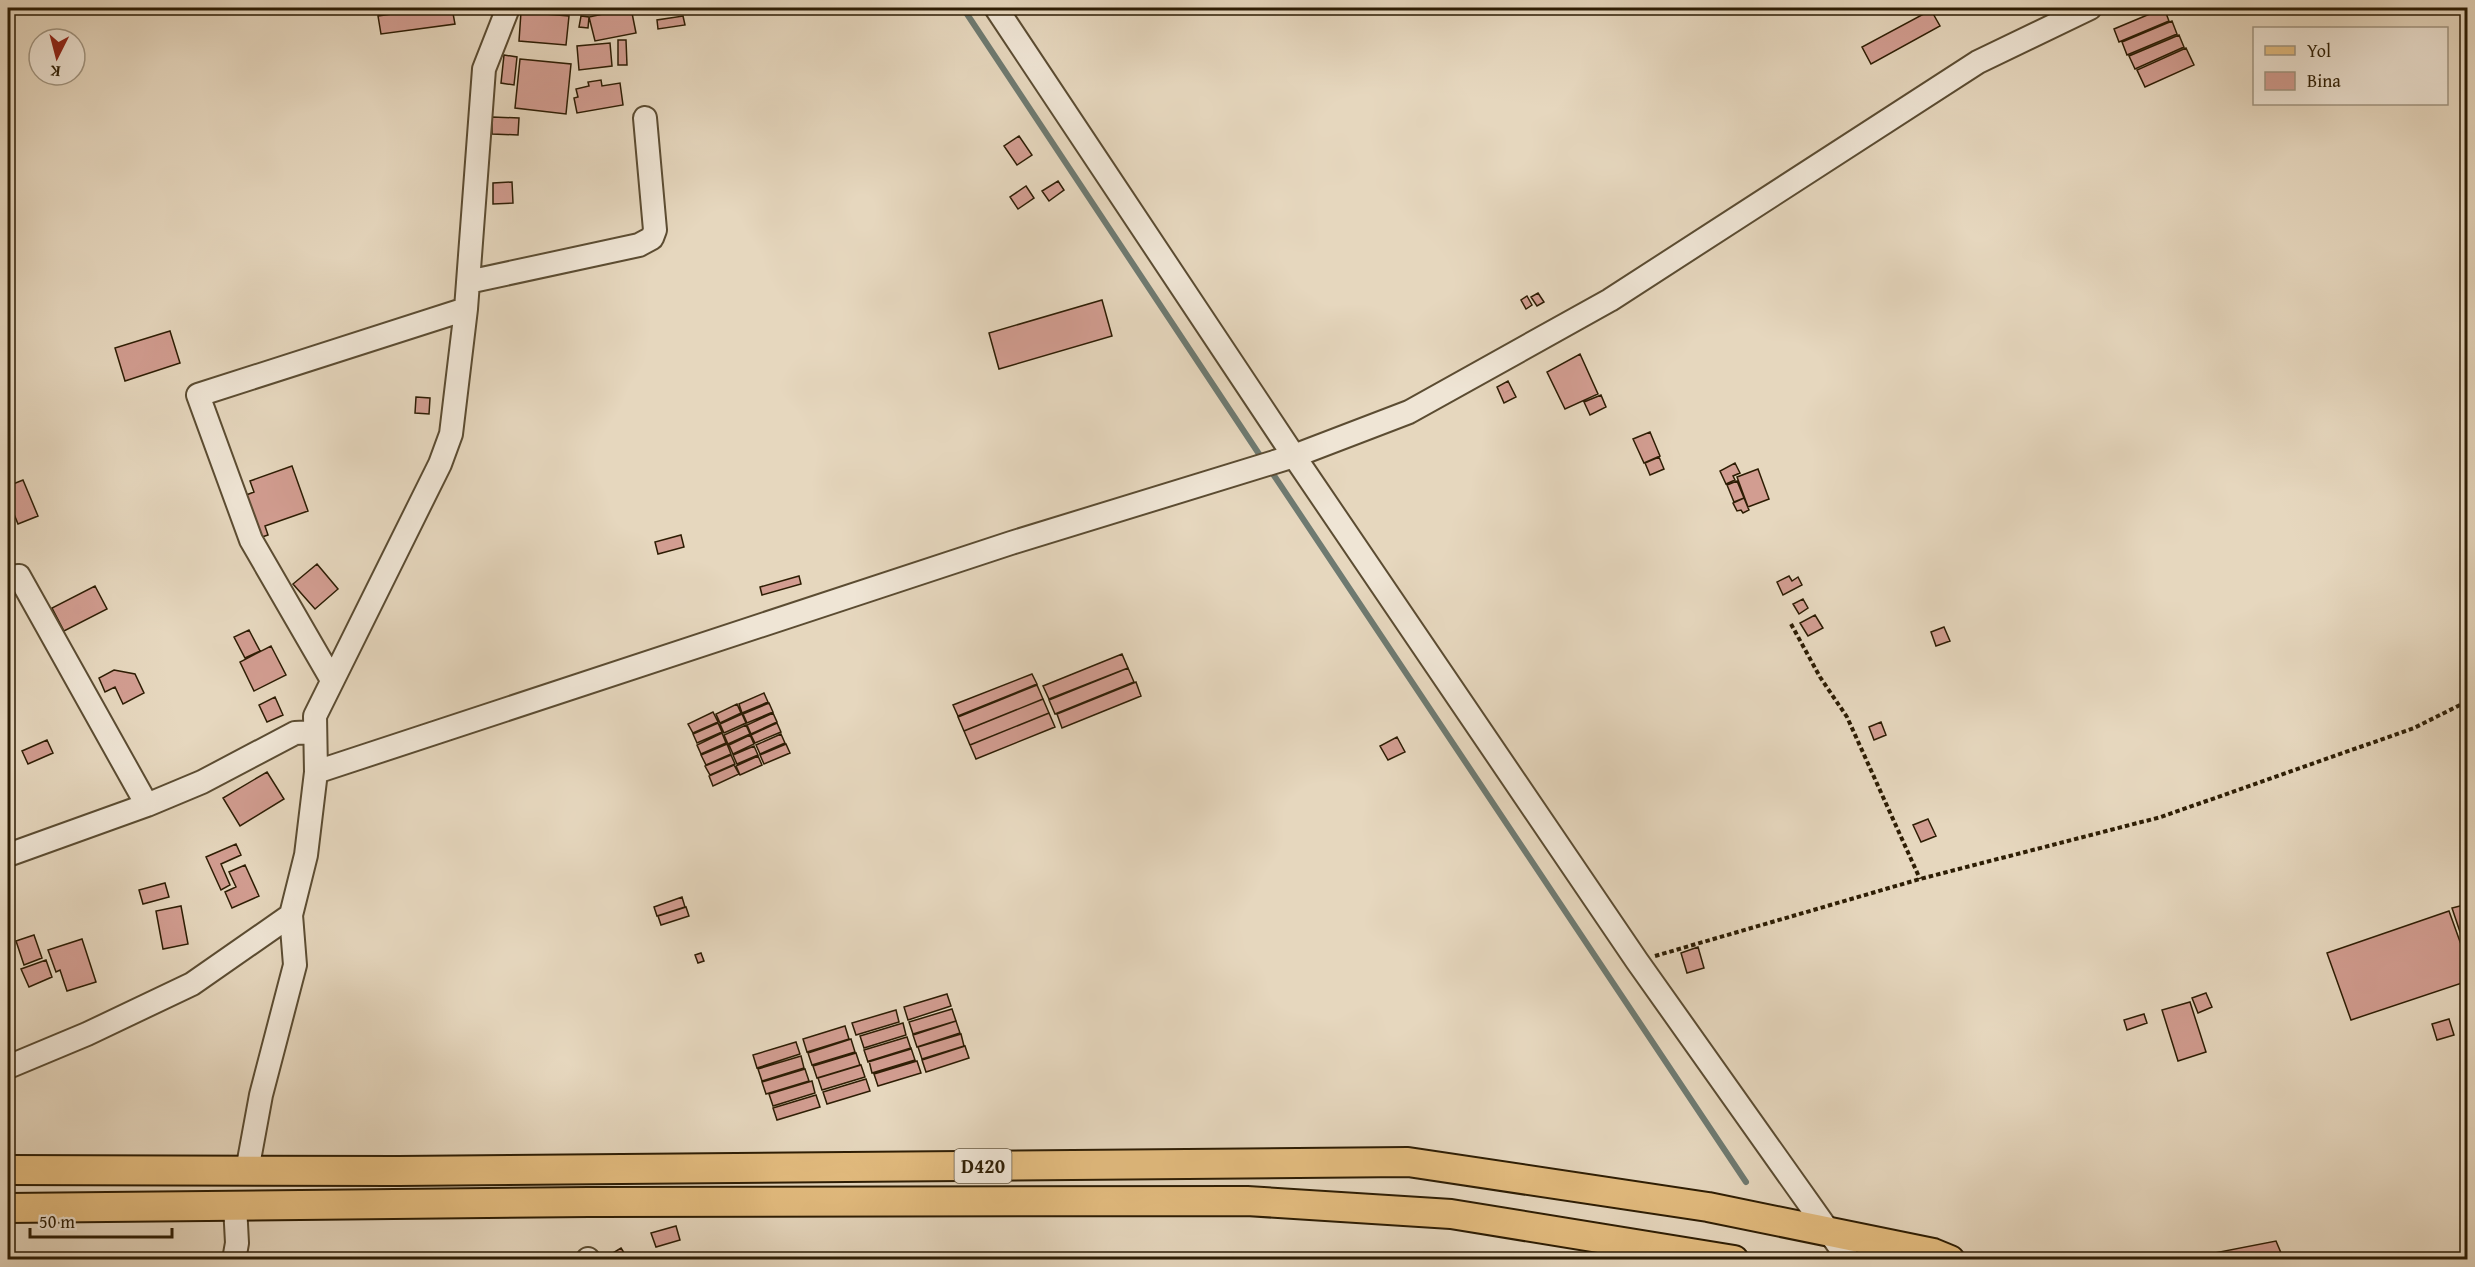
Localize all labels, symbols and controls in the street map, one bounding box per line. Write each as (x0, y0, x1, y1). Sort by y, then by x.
north arrow (27, 27, 87, 87)
legend (2253, 27, 2448, 105)
text: Yol (2307, 37, 2331, 64)
text: K (48, 59, 62, 84)
text: Bina (2307, 67, 2341, 94)
road number: D420 (954, 1149, 1012, 1183)
scale bar (30, 1201, 172, 1239)
text: 50 m (39, 1208, 75, 1235)

